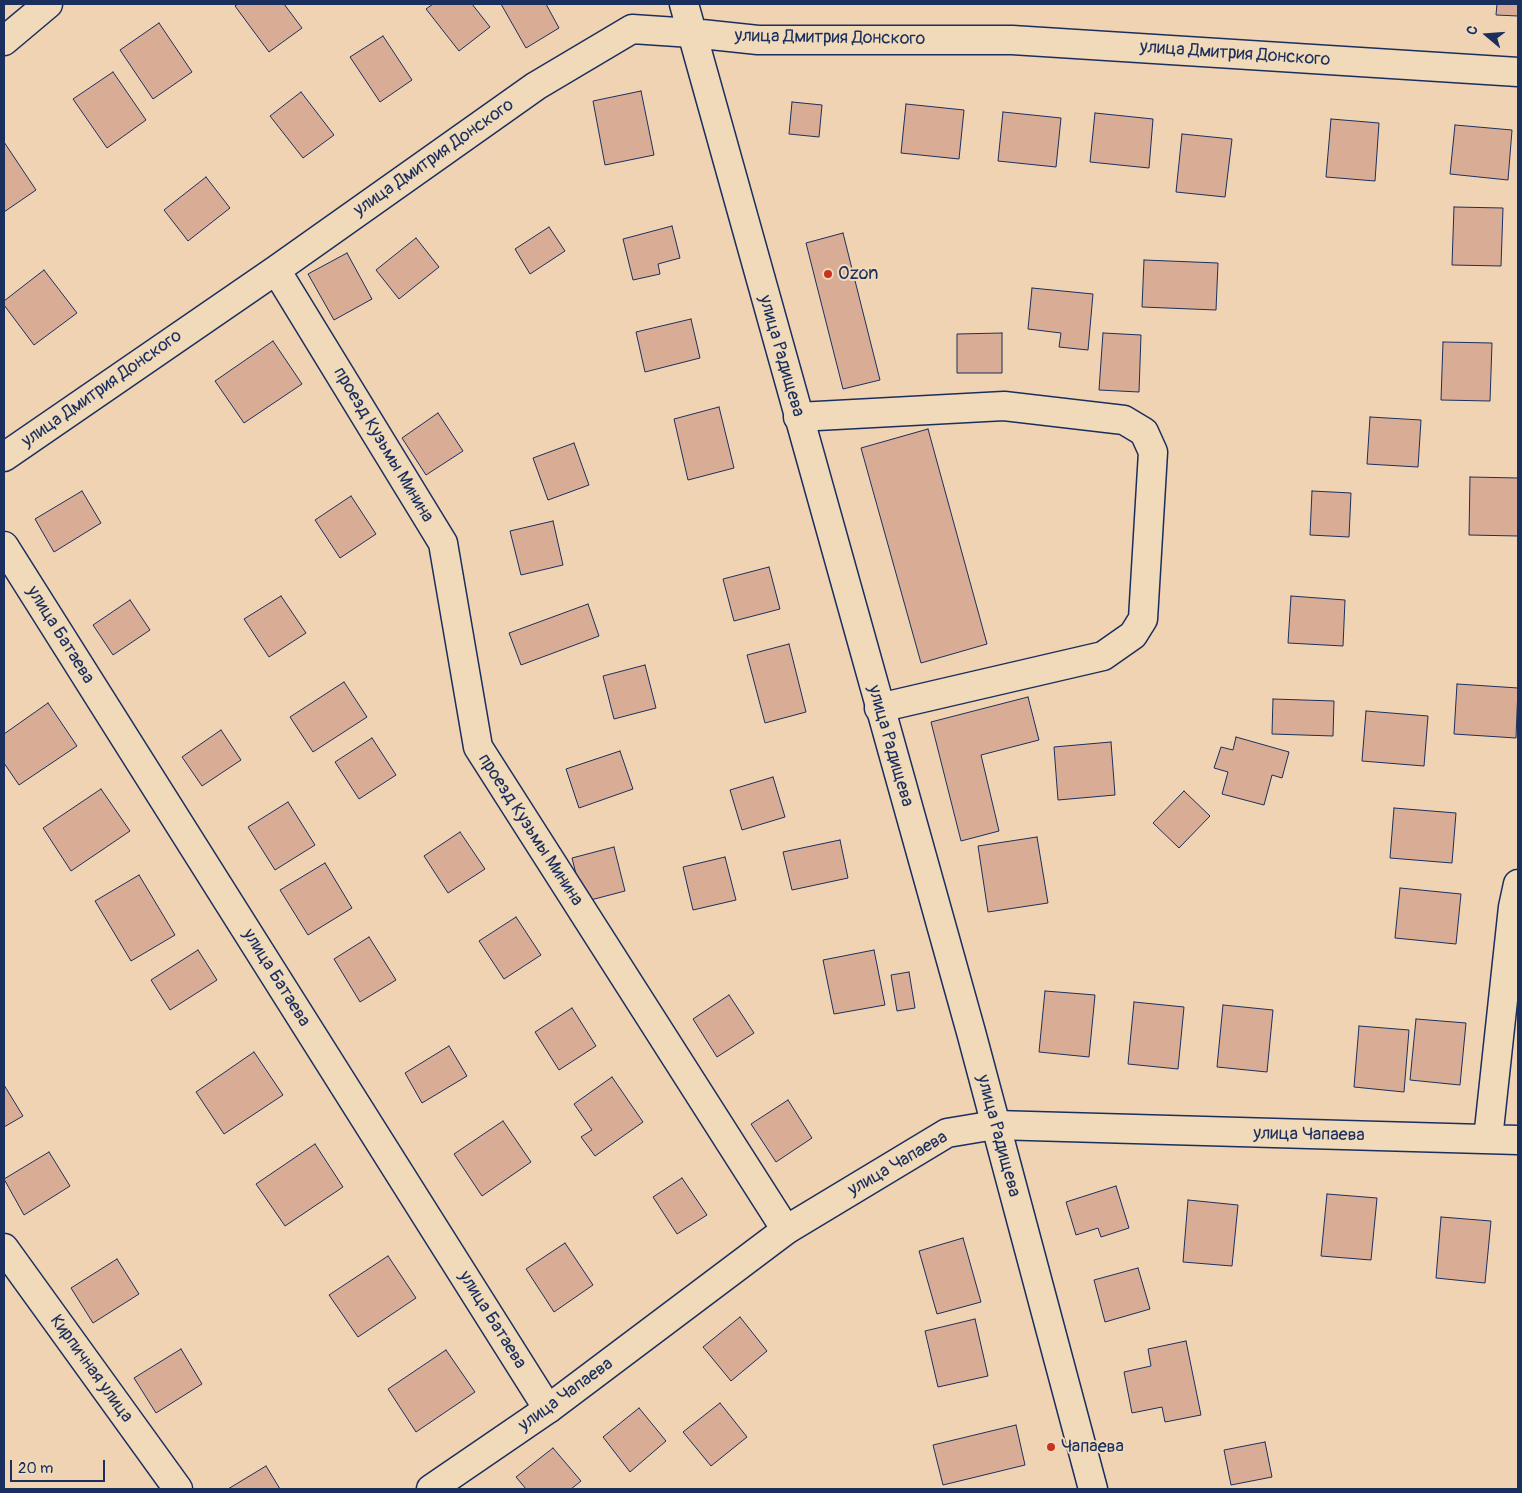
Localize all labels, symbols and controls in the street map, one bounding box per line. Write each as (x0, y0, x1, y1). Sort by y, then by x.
north arrow (1462, 10, 1512, 60)
text: С (1463, 23, 1482, 37)
street label: улица Дмитрия Донского (735, 26, 925, 50)
street label: улица Дмитрия Донского (1139, 37, 1331, 71)
street label: улица Дмитрия Донского (350, 94, 518, 222)
place label: Ozon (838, 263, 878, 285)
marker: Ozon (822, 268, 834, 280)
street label: улица Радищева (753, 293, 809, 419)
street label: улица Дмитрия Донского (18, 325, 186, 453)
street label: проезд Кузьмы Минина (328, 363, 438, 527)
street label: улица Батаева (21, 582, 99, 688)
street label: улица Радищева (862, 683, 918, 809)
street label: проезд Кузьмы Минина (473, 750, 587, 910)
street label: улица Батаева (237, 925, 315, 1031)
street label: улица Радищева (971, 1073, 1025, 1199)
street label: улица Чапаева (1253, 1123, 1365, 1147)
street label: улица Чапаева (844, 1127, 952, 1201)
street label: улица Батаева (453, 1267, 531, 1373)
street label: Кирпичная улица (45, 1311, 137, 1427)
street label: улица Чапаева (515, 1353, 617, 1437)
place label: Чапаева (1061, 1436, 1124, 1458)
marker: Чапаева (1045, 1441, 1057, 1453)
scale bar (12, 1450, 108, 1482)
text: 20 m (18, 1459, 53, 1478)

